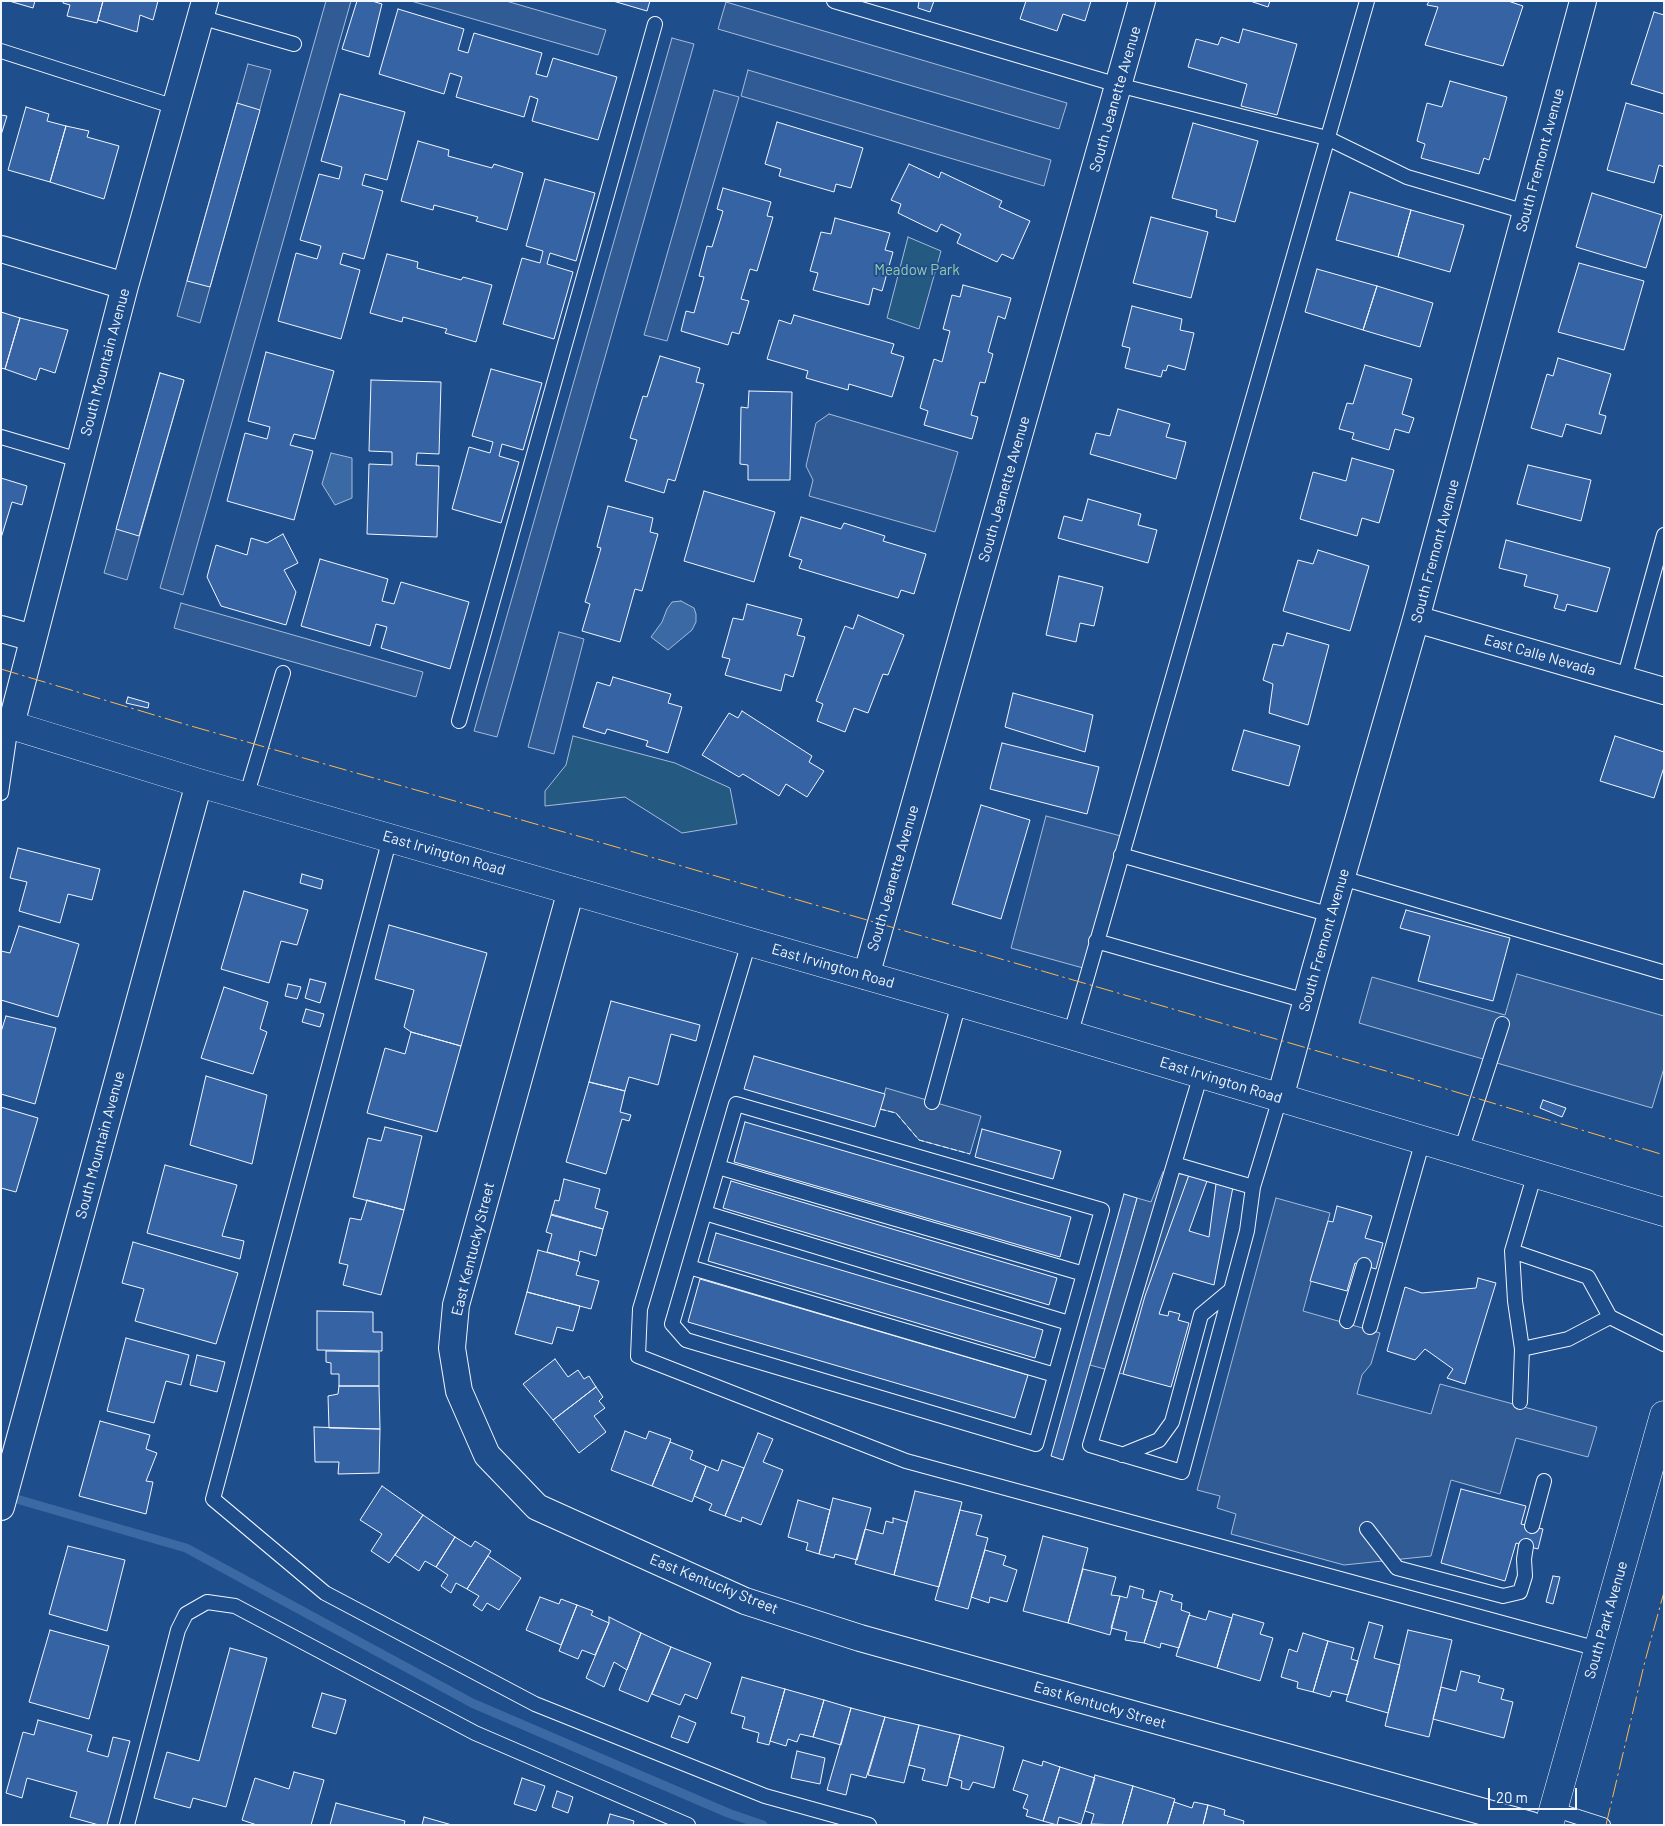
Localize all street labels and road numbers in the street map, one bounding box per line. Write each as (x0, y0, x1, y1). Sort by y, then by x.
street label: South Jeanette Avenue (1086, 24, 1144, 174)
street label: South Fremont Avenue (1512, 86, 1568, 234)
street label: South Mountain Avenue (77, 286, 133, 438)
street label: South Jeanette Avenue (975, 414, 1033, 564)
street label: South Fremont Avenue (1407, 477, 1463, 625)
street label: East Calle Nevada (1482, 630, 1598, 680)
street label: South Jeanette Avenue (864, 803, 922, 953)
street label: East Irvington Road (381, 827, 507, 879)
street label: South Fremont Avenue (1295, 866, 1353, 1014)
street label: East Irvington Road (770, 940, 896, 992)
street label: East Irvington Road (1158, 1053, 1284, 1107)
street label: South Mountain Avenue (72, 1069, 128, 1221)
street label: East Kentucky Street (448, 1180, 498, 1318)
street label: East Kentucky Street (647, 1550, 781, 1618)
street label: South Park Avenue (1581, 1559, 1631, 1681)
street label: East Kentucky Street (1032, 1677, 1168, 1733)

